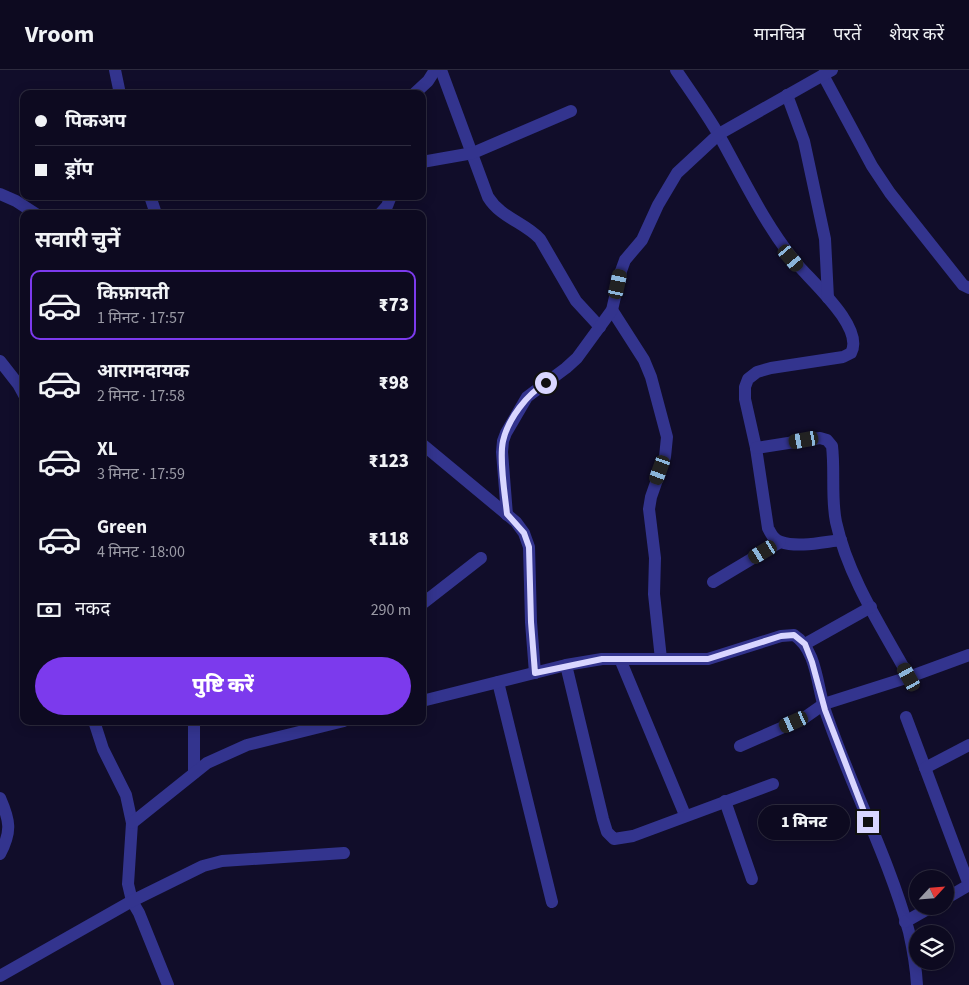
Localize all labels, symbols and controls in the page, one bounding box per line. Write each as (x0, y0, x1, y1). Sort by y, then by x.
text: Vroom (25, 17, 94, 52)
text: मानचित्र (754, 22, 805, 47)
text: परतें (833, 22, 861, 47)
text: शेयर करें (889, 22, 944, 47)
text: पिकअप (65, 108, 126, 135)
text: ड्रॉप (65, 156, 93, 183)
text: सवारी चुनें (35, 224, 120, 256)
car (775, 242, 806, 274)
car (607, 268, 628, 300)
text: किफ़ायती (97, 280, 169, 307)
icon: car (37, 283, 82, 328)
text: ₹73 (379, 292, 409, 319)
text: 1 मिनट · 17:57 (97, 307, 185, 329)
text: आरामदायक (97, 358, 189, 385)
icon: car (37, 361, 82, 406)
text: ₹98 (379, 370, 409, 397)
route start (535, 372, 557, 394)
text: 2 मिनट · 17:58 (97, 385, 185, 407)
car (787, 430, 820, 450)
text: XL (97, 436, 118, 463)
icon: car (37, 439, 82, 484)
text: ₹123 (368, 448, 409, 475)
car (647, 453, 672, 487)
text: 3 मिनट · 17:59 (97, 463, 185, 485)
text: Green (97, 514, 147, 541)
icon: car (37, 517, 82, 562)
text: ₹118 (368, 526, 409, 553)
car (746, 538, 779, 566)
text: 4 मिनट · 18:00 (97, 541, 185, 563)
icon: cash (35, 596, 63, 624)
text: नकद (75, 596, 110, 623)
text: 290 m (371, 599, 411, 621)
button: पुष्टि करें (35, 657, 411, 715)
car (895, 660, 922, 694)
car (777, 709, 810, 735)
callout: 1 मिनट (758, 804, 850, 840)
text: 1 मिनट (781, 811, 827, 833)
route end (857, 811, 879, 833)
north arrow (909, 870, 954, 915)
map controls (909, 870, 954, 970)
button: layers (909, 925, 954, 970)

